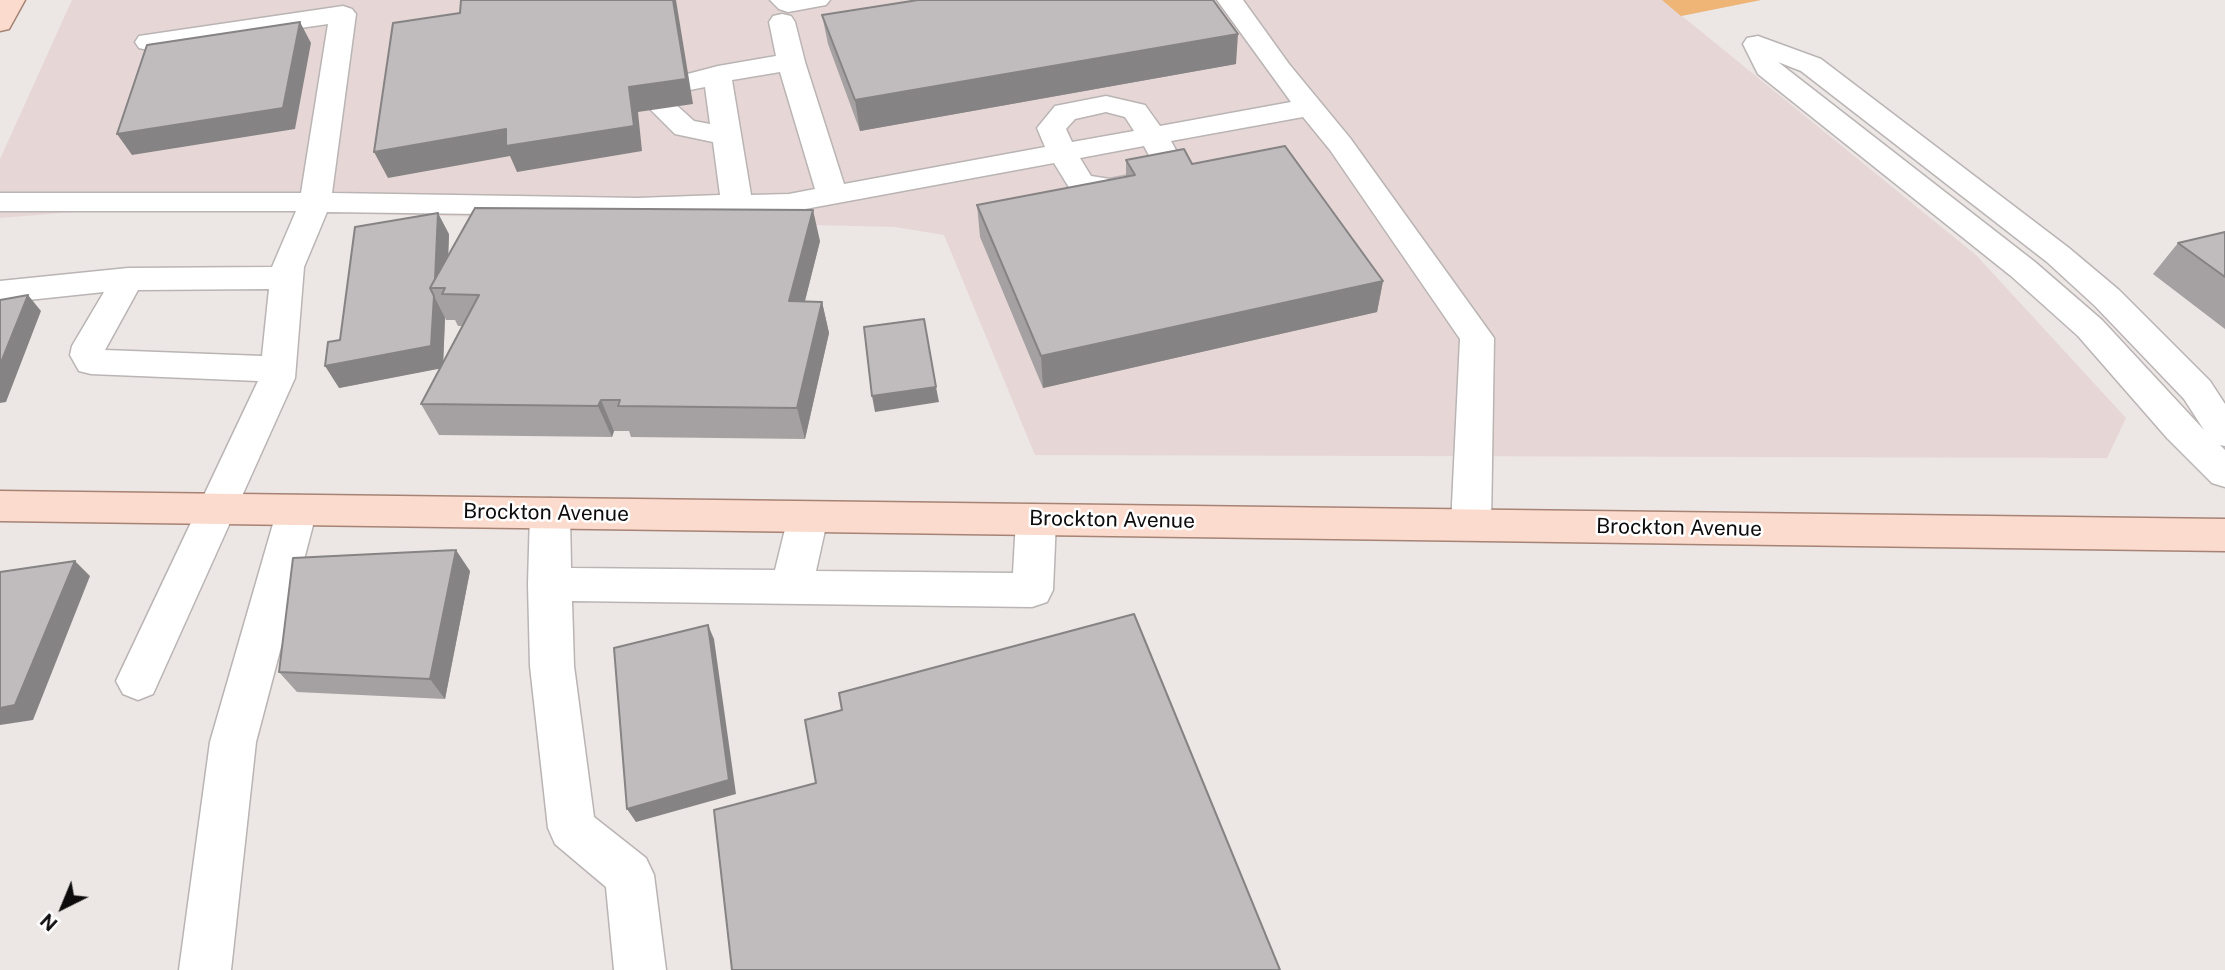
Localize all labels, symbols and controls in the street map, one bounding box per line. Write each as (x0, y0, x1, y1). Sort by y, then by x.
street label: Brockton Avenue (463, 499, 629, 527)
street label: Brockton Avenue (1029, 506, 1195, 534)
street label: Brockton Avenue (1596, 514, 1762, 542)
north arrow (28, 872, 98, 942)
text: N (36, 909, 62, 935)

